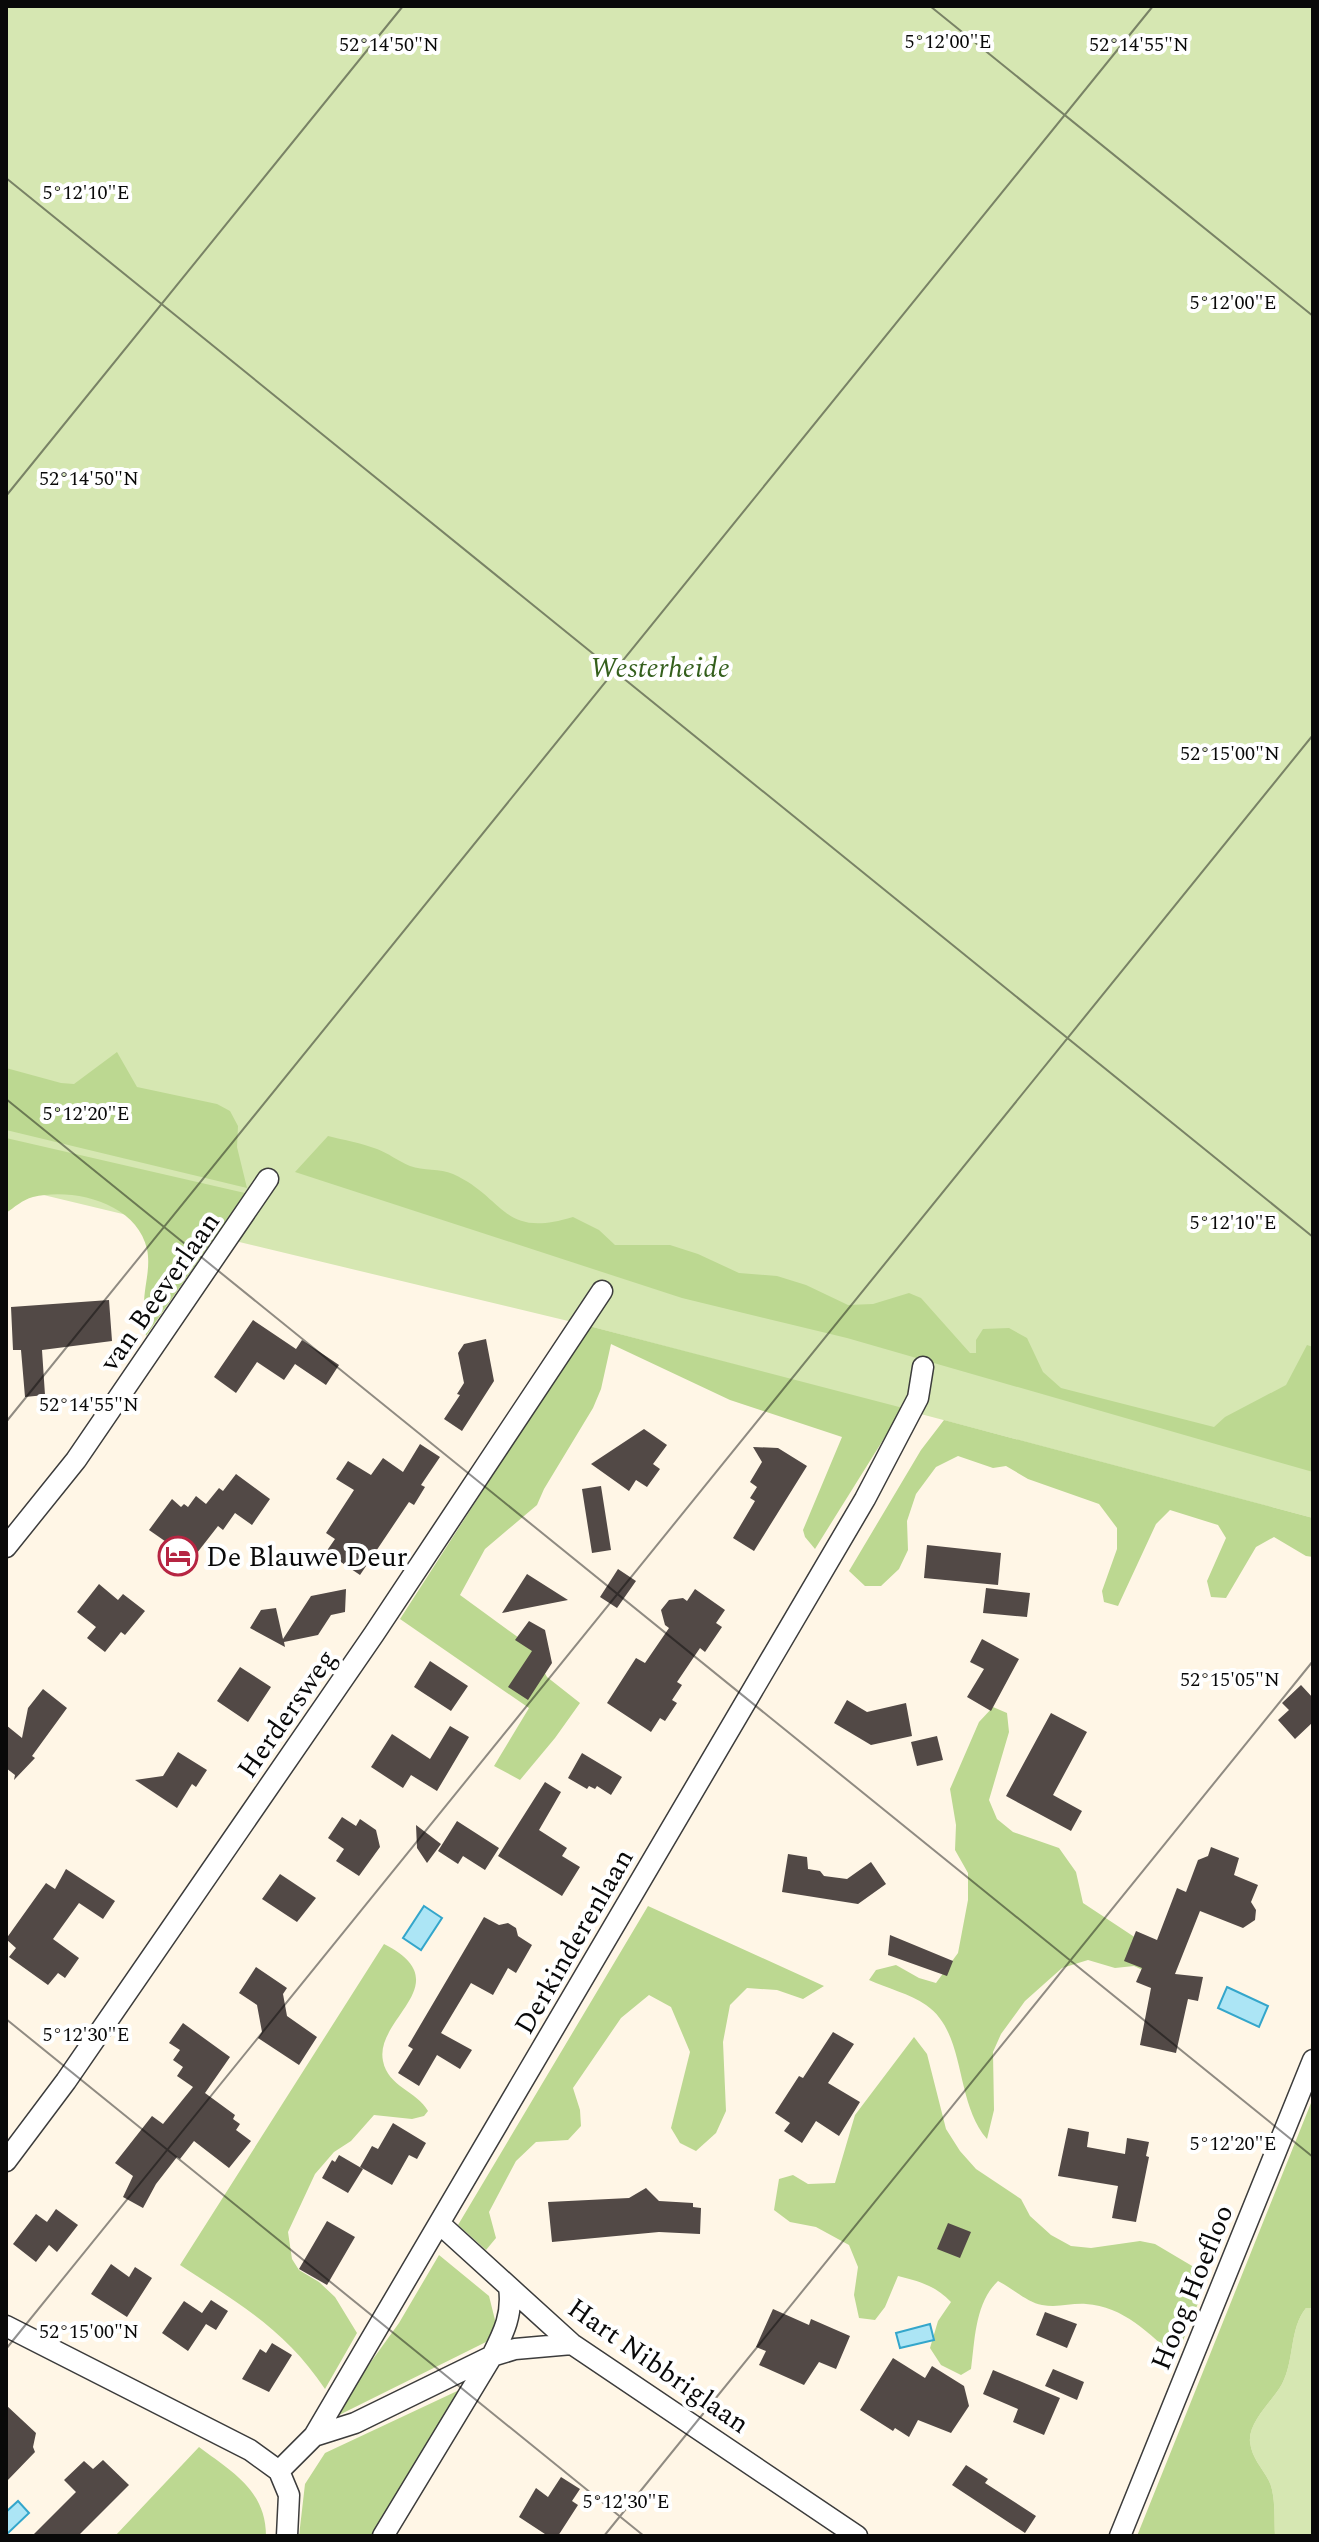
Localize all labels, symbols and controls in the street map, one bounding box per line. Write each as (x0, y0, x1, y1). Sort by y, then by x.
text: 5°12'00"E (904, 27, 992, 57)
text: 52°14'50"N (339, 30, 439, 60)
text: 52°14'55"N (1089, 30, 1189, 60)
text: 5°12'10"E (42, 178, 130, 208)
text: 5°12'00"E (1189, 288, 1277, 318)
text: 52°14'50"N (39, 464, 139, 494)
park label: Westerheide (590, 647, 730, 690)
text: 52°15'00"N (1180, 739, 1280, 769)
text: 5°12'20"E (42, 1099, 130, 1129)
street label: van Beeverlaan (89, 1203, 231, 1381)
text: 5°12'10"E (1189, 1208, 1277, 1238)
text: 52°14'55"N (39, 1390, 139, 1420)
hotel icon: De Blauwe Deur (157, 1535, 199, 1577)
place label: De Blauwe Deur (206, 1536, 408, 1579)
street label: Herdersweg (227, 1640, 348, 1788)
text: 52°15'05"N (1180, 1665, 1280, 1695)
street label: Derkinderenlaan (504, 1841, 645, 2043)
text: 5°12'30"E (42, 2020, 130, 2050)
text: 5°12'20"E (1189, 2129, 1277, 2159)
street label: Hoog Hoefloo (1140, 2198, 1245, 2377)
street label: Hart Nibbriglaan (558, 2287, 758, 2445)
text: 52°15'00"N (39, 2317, 139, 2347)
text: 5°12'30"E (582, 2487, 670, 2517)

